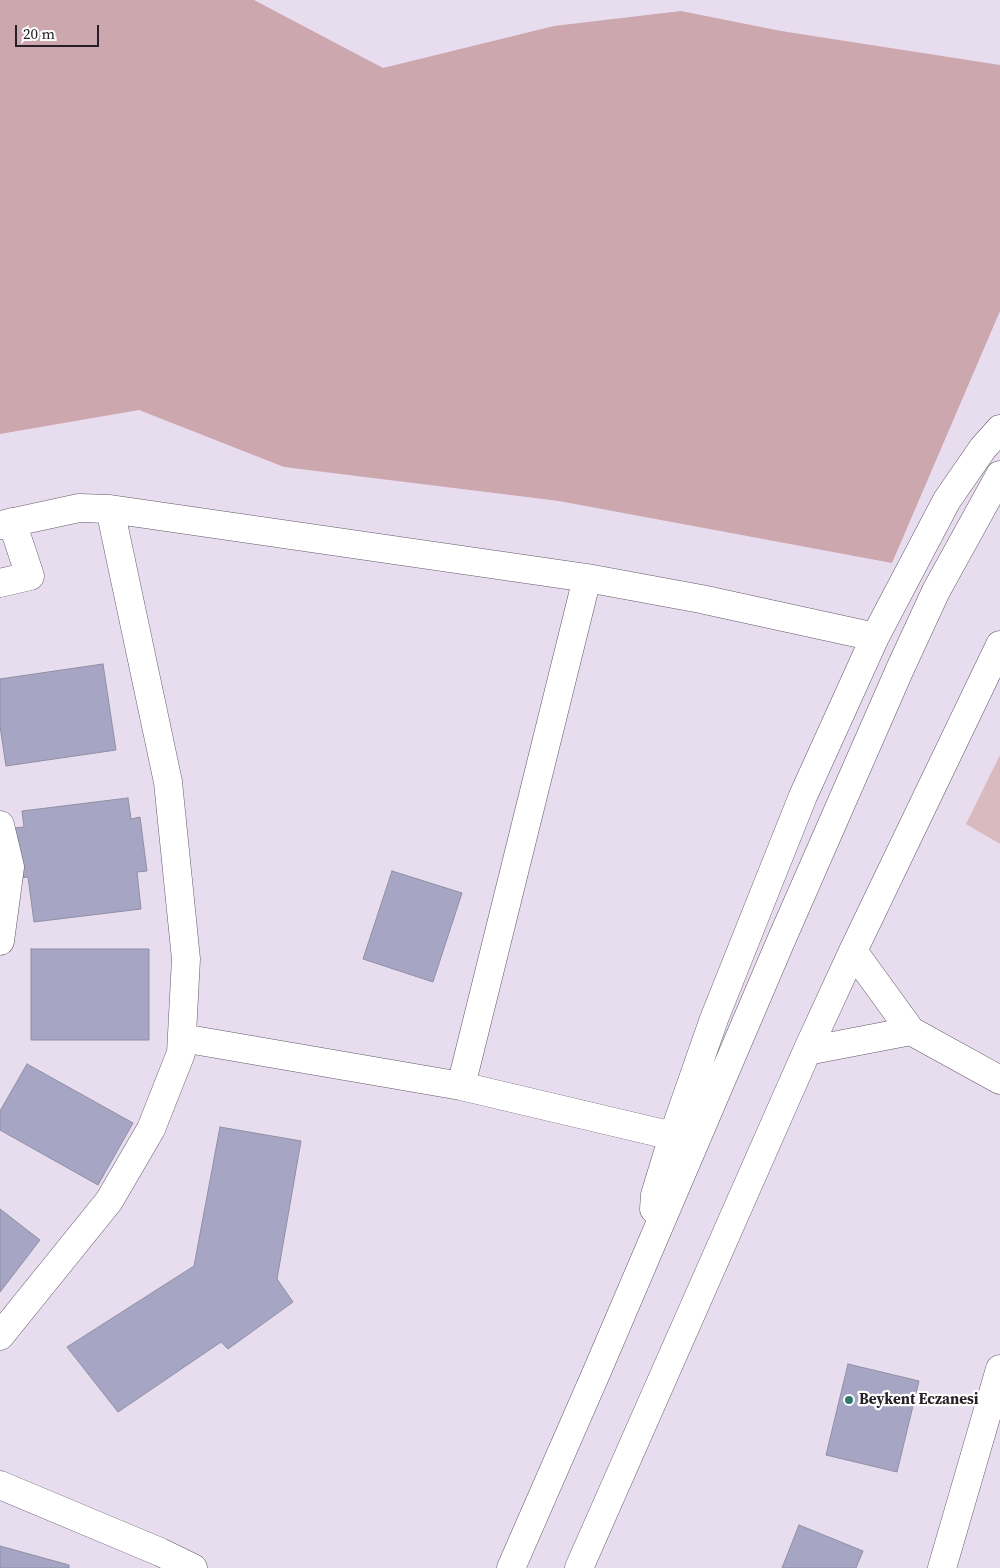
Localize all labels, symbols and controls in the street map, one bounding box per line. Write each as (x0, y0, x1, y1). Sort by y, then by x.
scale bar (18, 15, 101, 47)
text: 20 m (23, 23, 55, 44)
place label: Beykent Eczanesi (859, 1391, 978, 1409)
marker: Beykent Eczanesi (843, 1394, 855, 1406)

